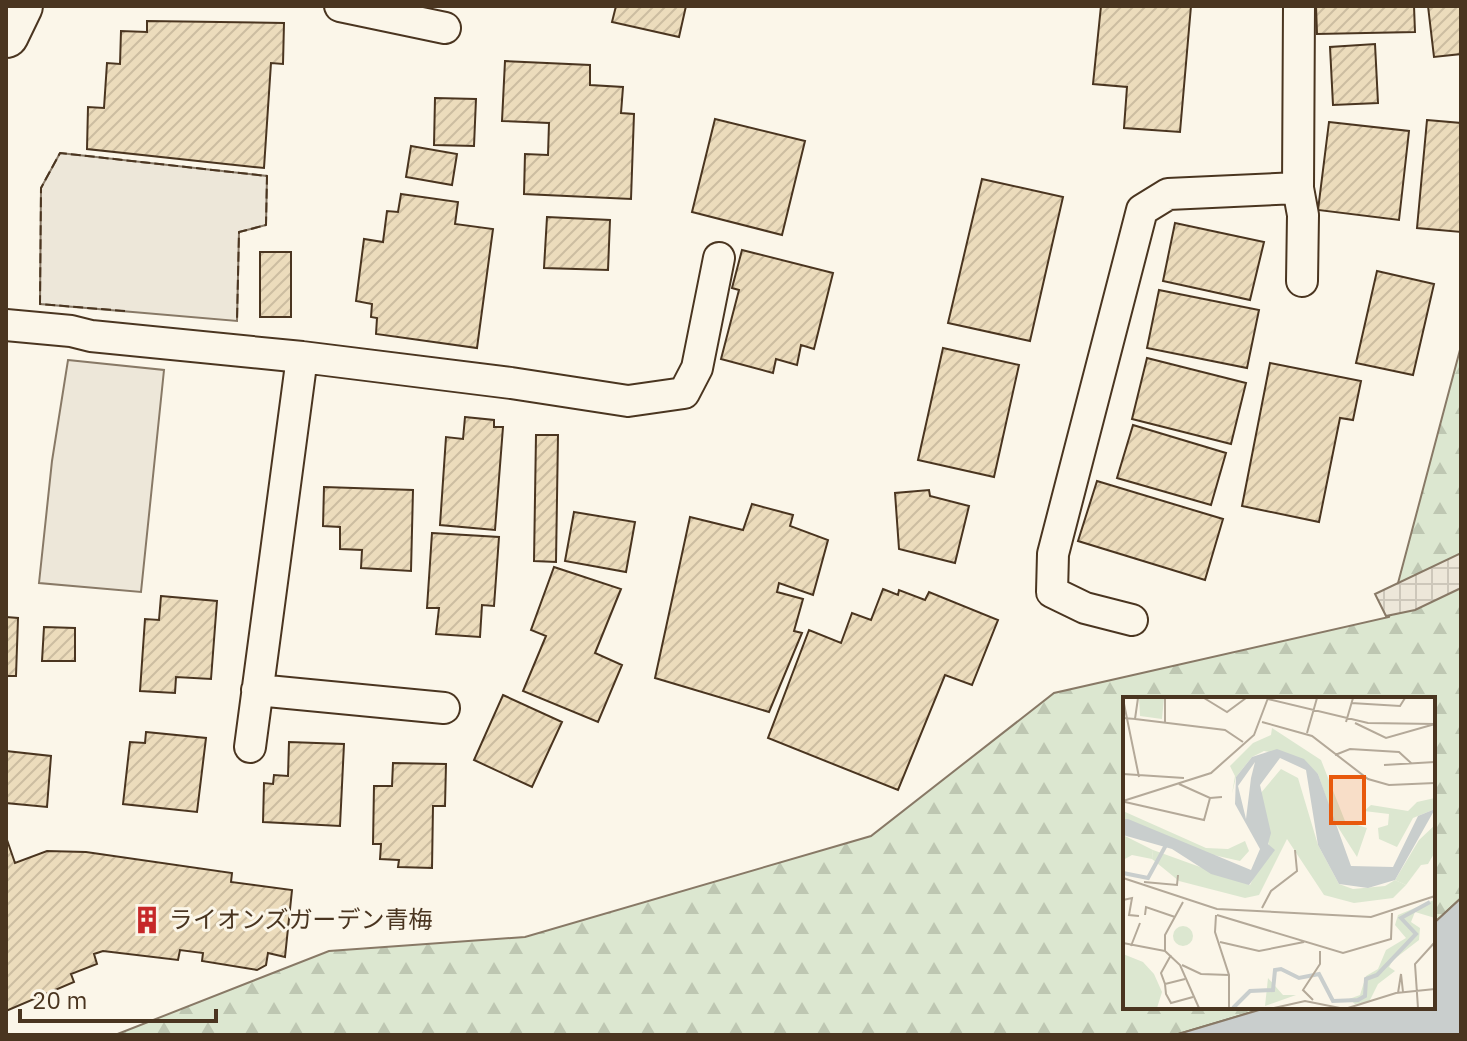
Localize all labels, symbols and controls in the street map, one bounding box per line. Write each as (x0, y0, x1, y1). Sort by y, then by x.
inset map (1123, 697, 1435, 1009)
place label: ライオンズガーデン青梅 (169, 903, 433, 935)
building icon: ライオンズガーデン青梅 (132, 905, 162, 935)
scale bar (20, 973, 216, 1023)
text: 20 m (32, 984, 87, 1016)

